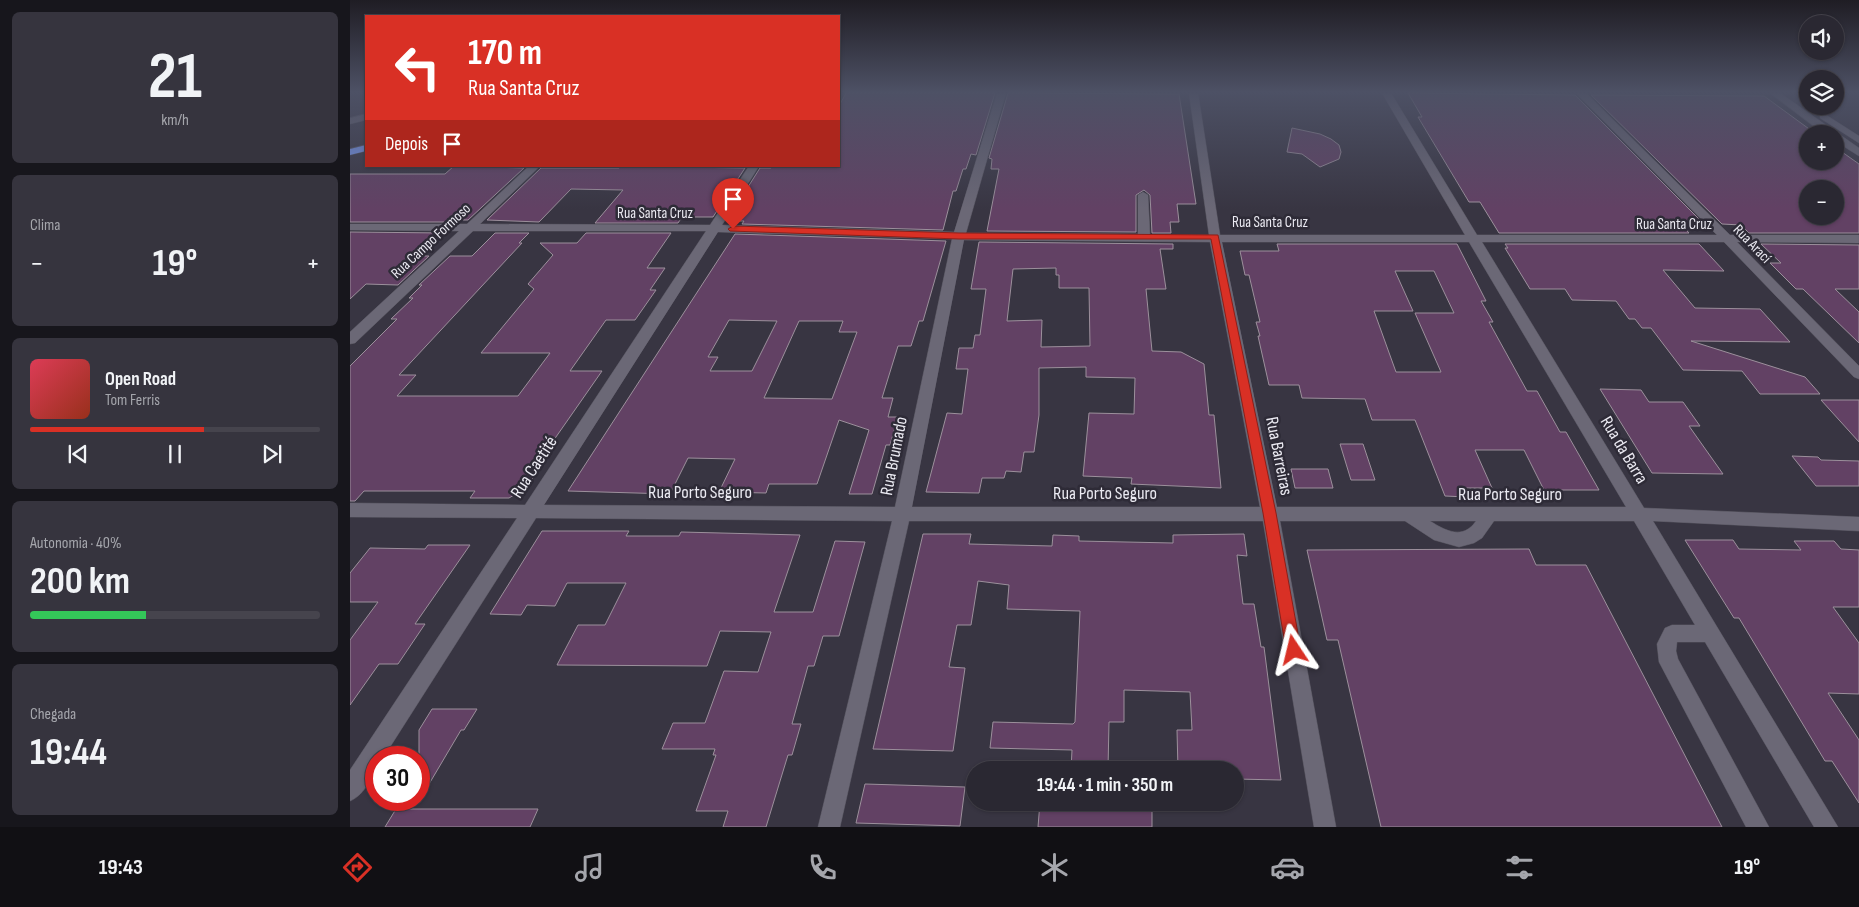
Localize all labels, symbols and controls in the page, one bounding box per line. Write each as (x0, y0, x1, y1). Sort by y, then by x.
map controls (1799, 15, 1844, 225)
button: sound (1799, 15, 1844, 60)
text: 170 m (468, 32, 542, 75)
icon: left (385, 35, 450, 100)
text: 21 (148, 39, 202, 117)
button: layers (1799, 70, 1844, 115)
text: Rua Santa Cruz (468, 75, 579, 102)
text: km/h (161, 111, 189, 130)
button: + (1799, 125, 1844, 170)
icon: arrive (438, 130, 466, 158)
text: Depois (385, 133, 428, 156)
pin (712, 178, 754, 229)
button: − (1799, 180, 1844, 225)
icon: arrive (719, 185, 747, 213)
street label: Rua Campo Formoso (387, 199, 475, 283)
street label: Rua Santa Cruz (617, 204, 694, 223)
street label: Rua Santa Cruz (1232, 213, 1309, 232)
street label: Rua Santa Cruz (1636, 215, 1713, 234)
text: Clima (30, 216, 60, 235)
street label: Rua Arací (1729, 221, 1775, 268)
text: 19° (153, 241, 197, 286)
text: − (30, 247, 44, 280)
text: + (306, 247, 320, 280)
text: Open Road (105, 368, 176, 391)
text: Tom Ferris (105, 391, 160, 410)
street label: Rua da Barra (1596, 412, 1652, 488)
street label: Rua Brumado (876, 415, 912, 497)
street label: Rua Barreiras (1261, 415, 1297, 497)
street label: Rua Caetité (506, 432, 562, 502)
icon: previous (64, 440, 92, 468)
icon: pause (161, 440, 189, 468)
icon: next (258, 440, 286, 468)
street label: Rua Porto Seguro (648, 482, 752, 503)
street label: Rua Porto Seguro (1053, 483, 1157, 504)
street label: Rua Porto Seguro (1458, 484, 1562, 505)
text: Autonomia · 40% (30, 534, 122, 553)
text: 200 km (30, 559, 130, 604)
position arrow (1267, 623, 1319, 675)
text: Chegada (30, 705, 76, 724)
text: 19:44 (30, 730, 107, 775)
speed limit sign: 30 (365, 746, 430, 811)
text: 19:44 · 1 min · 350 m (1037, 774, 1173, 797)
icon: directions (340, 850, 375, 885)
icon: music (572, 850, 607, 885)
icon: phone (805, 850, 840, 885)
icon: climate (1037, 850, 1072, 885)
icon: car (1270, 850, 1305, 885)
icon: filters (1502, 850, 1537, 885)
text: 19:43 (99, 854, 143, 881)
text: 19° (1734, 854, 1760, 881)

